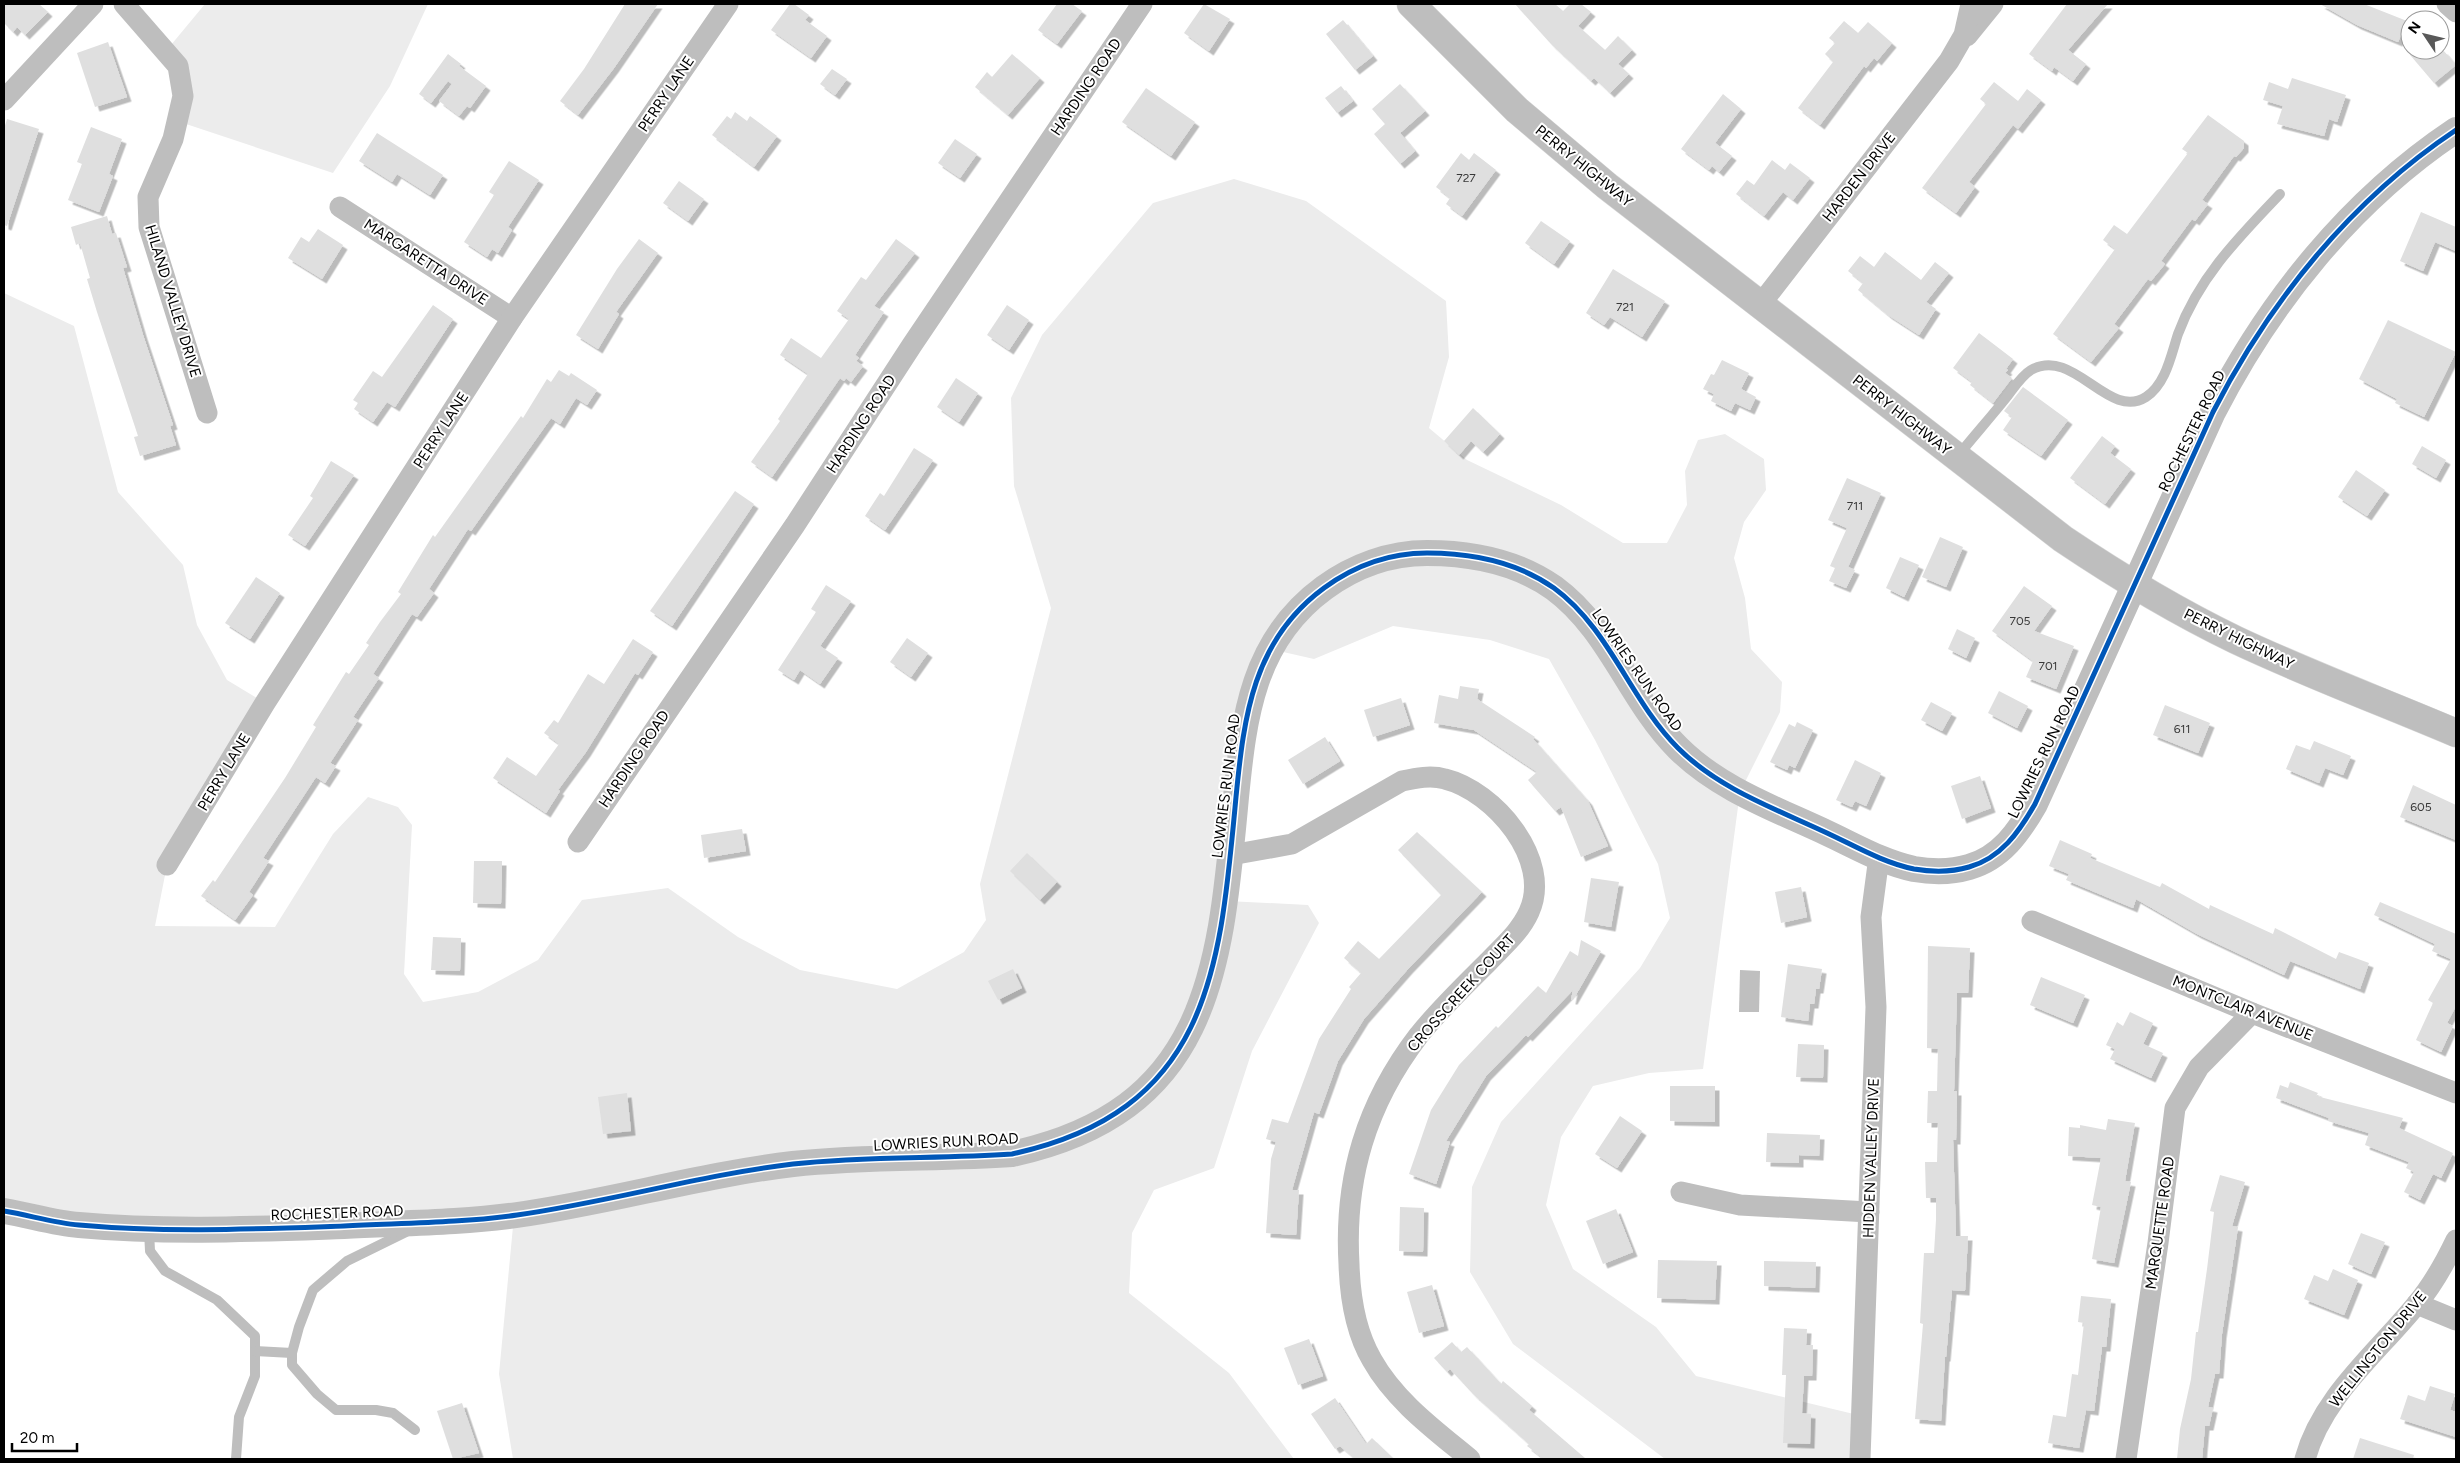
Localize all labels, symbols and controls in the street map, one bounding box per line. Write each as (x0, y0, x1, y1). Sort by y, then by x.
north arrow (2400, 10, 2450, 60)
text: N (2405, 19, 2425, 37)
street label: HARDING ROAD (1047, 35, 1125, 139)
street label: PERRY LANE (634, 53, 698, 135)
street label: PERRY HIGHWAY (1532, 121, 1636, 211)
street label: HARDEN DRIVE (1819, 129, 1899, 225)
house number: 727 (1456, 171, 1476, 185)
street label: MARGARETTA DRIVE (361, 215, 491, 309)
street label: HILAND VALLEY DRIVE (141, 222, 205, 380)
house number: 721 (1616, 300, 1634, 314)
street label: ROCHESTER ROAD (2155, 367, 2229, 495)
street label: PERRY HIGHWAY (1849, 371, 1955, 459)
street label: HARDING ROAD (823, 372, 899, 476)
street label: PERRY LANE (410, 388, 472, 472)
house number: 711 (1847, 499, 1863, 513)
street label: LOWRIES RUN ROAD (1588, 605, 1686, 735)
street label: PERRY HIGHWAY (2181, 605, 2297, 673)
house number: 705 (2009, 614, 2031, 628)
house number: 701 (2038, 659, 2058, 673)
street label: LOWRIES RUN ROAD (2004, 683, 2084, 821)
street label: HARDING ROAD (595, 707, 673, 811)
street label: LOWRIES RUN ROAD (1208, 713, 1244, 859)
house number: 611 (2174, 722, 2190, 736)
street label: PERRY LANE (194, 730, 254, 814)
house number: 605 (2410, 800, 2432, 814)
street label: CROSSCREEK COURT (1404, 930, 1519, 1055)
street label: MONTCLAIR AVENUE (2170, 972, 2316, 1044)
street label: HIDDEN VALLEY DRIVE (1859, 1078, 1883, 1238)
street label: LOWRIES RUN ROAD (873, 1129, 1019, 1155)
street label: MARQUETTE ROAD (2142, 1155, 2178, 1291)
street label: ROCHESTER ROAD (270, 1202, 404, 1224)
street label: WELLINGTON DRIVE (2326, 1287, 2430, 1411)
scale bar (12, 1420, 78, 1452)
text: 20 m (20, 1429, 54, 1447)

